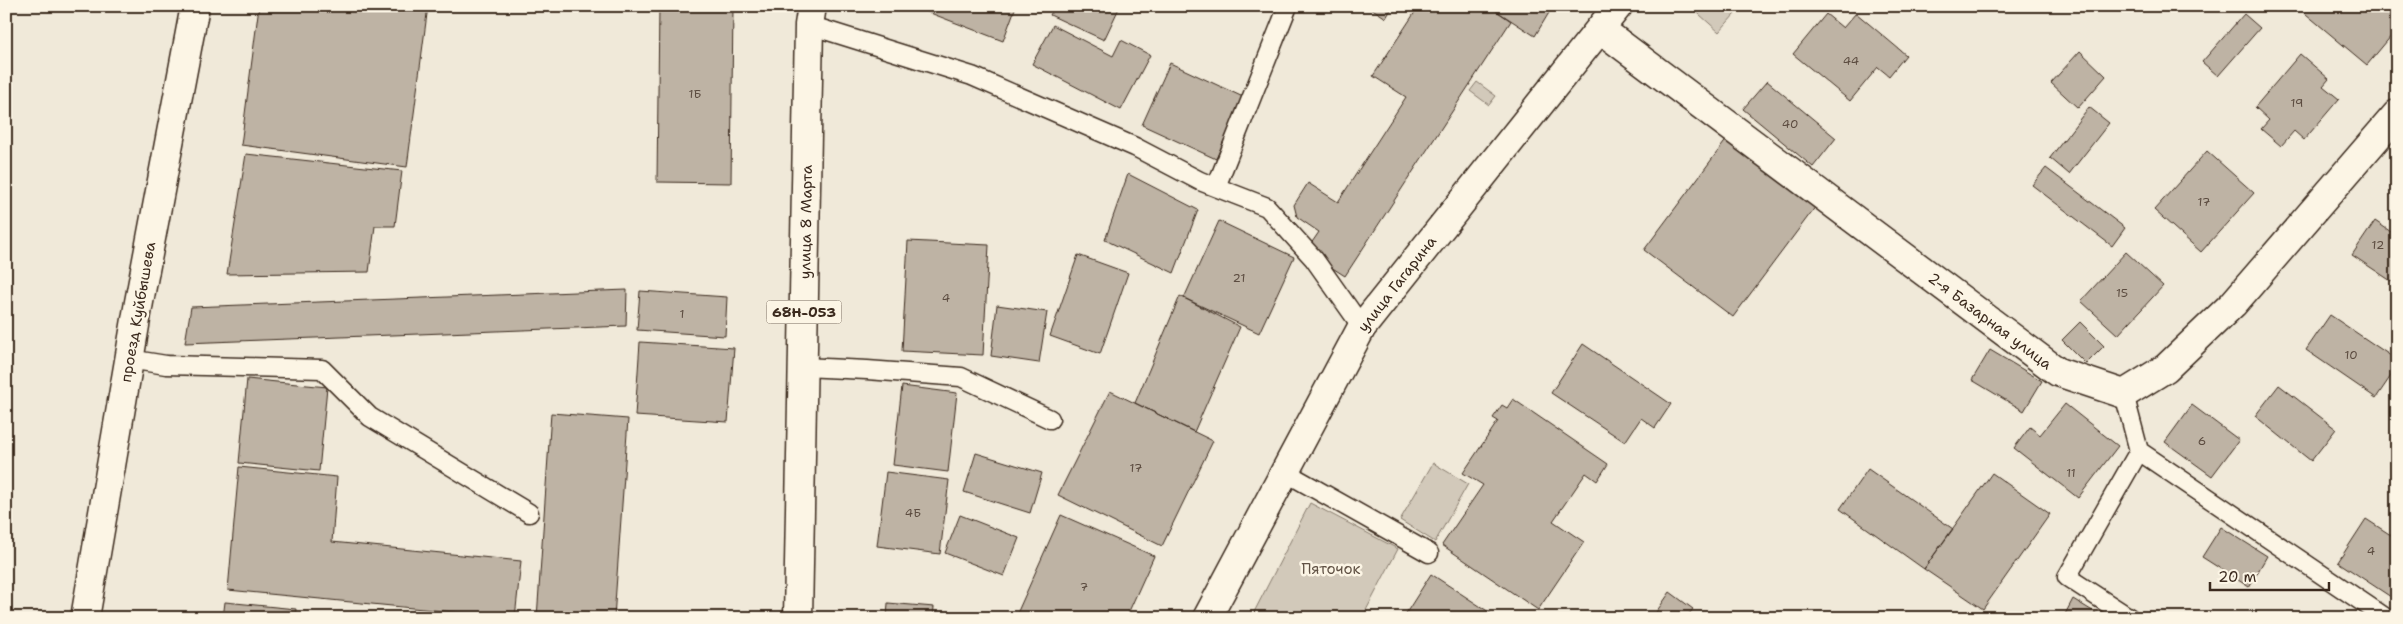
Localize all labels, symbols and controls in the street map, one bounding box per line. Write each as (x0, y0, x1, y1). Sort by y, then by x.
house number: 44 (1843, 53, 1859, 69)
house number: 1Б (689, 86, 702, 102)
house number: 19 (2291, 95, 2303, 111)
house number: 40 (1782, 116, 1798, 132)
street label: улица 8 Марта (795, 164, 817, 279)
house number: 17 (2198, 194, 2210, 210)
street label: улица Гагарина (1353, 231, 1441, 336)
house number: 12 (2372, 237, 2384, 253)
street label: проезд Куйбышева (116, 239, 160, 384)
street label: 2-я Базарная улица (1924, 268, 2056, 375)
house number: 21 (1233, 270, 1245, 286)
house number: 15 (2116, 285, 2128, 301)
house number: 4 (942, 290, 950, 306)
road number: 68Н-053 (766, 300, 842, 324)
house number: 1 (679, 306, 685, 322)
house number: 10 (2344, 347, 2358, 363)
house number: 6 (2198, 433, 2206, 449)
house number: 17 (1130, 460, 1142, 476)
house number: 11 (2066, 465, 2076, 481)
house number: 4Б (905, 505, 921, 521)
house number: 4 (2367, 543, 2375, 559)
park label: Пяточок (1301, 559, 1361, 579)
scale bar (2210, 559, 2329, 591)
text: 20 m (2218, 567, 2257, 587)
house number: 7 (1080, 579, 1088, 595)

